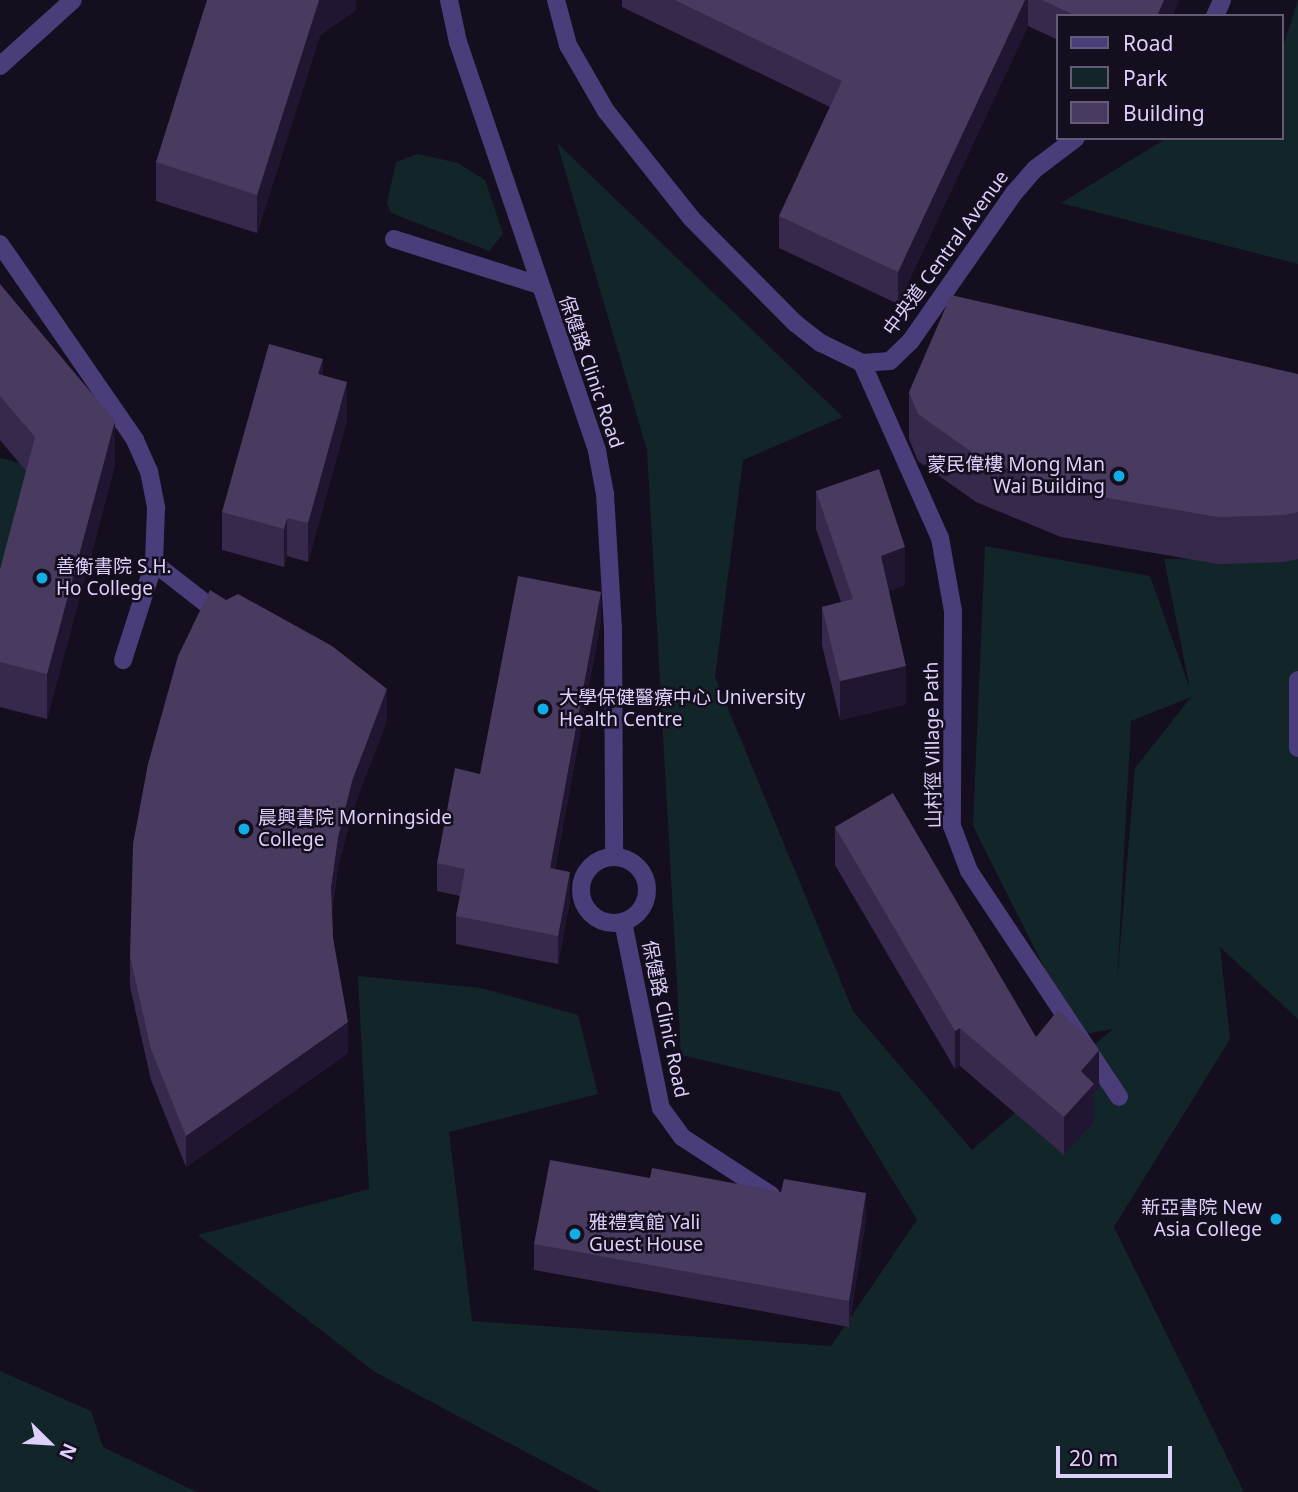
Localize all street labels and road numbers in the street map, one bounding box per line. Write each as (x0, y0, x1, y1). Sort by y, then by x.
street label: 中央道 Central Avenue (879, 166, 1013, 340)
street label: 保健路 Clinic Road (554, 293, 628, 451)
street label: 山村徑 Village Path (920, 661, 946, 829)
street label: 保健路 Clinic Road (637, 938, 693, 1100)

